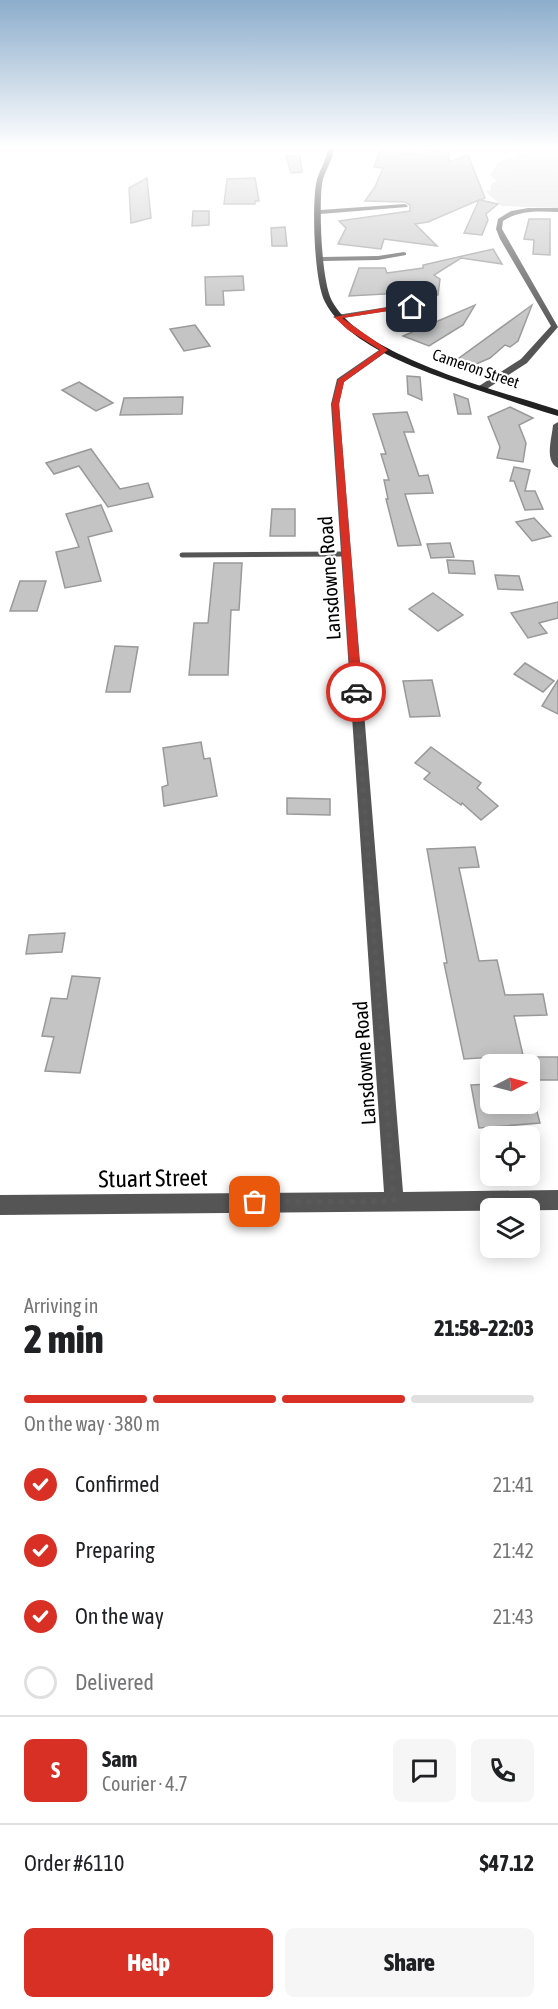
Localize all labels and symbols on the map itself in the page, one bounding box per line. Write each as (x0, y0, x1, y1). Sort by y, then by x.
pin (386, 281, 437, 332)
street label: Cameron Street (430, 345, 522, 391)
street label: Lansdowne Road (313, 515, 345, 641)
courier (326, 662, 386, 722)
street label: Lansdowne Road (348, 1000, 380, 1126)
north arrow (480, 1054, 540, 1114)
street label: Stuart Street (98, 1164, 208, 1192)
pin (229, 1176, 280, 1227)

